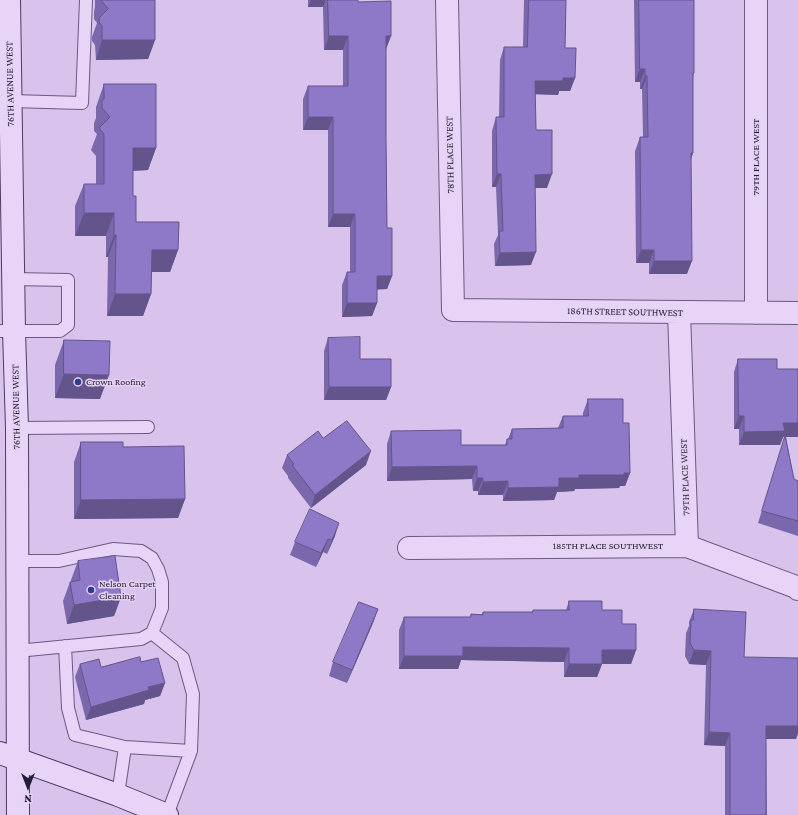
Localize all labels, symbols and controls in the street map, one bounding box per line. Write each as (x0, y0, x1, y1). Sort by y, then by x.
street label: 76TH AVENUE WEST (3, 41, 17, 127)
street label: 78TH PLACE WEST (443, 116, 457, 194)
street label: 79TH PLACE WEST (750, 118, 762, 196)
street label: 186TH STREET SOUTHWEST (567, 305, 683, 319)
street label: 76TH AVENUE WEST (9, 364, 23, 450)
place label: Crown Roofing (86, 376, 146, 388)
marker: Crown Roofing (73, 377, 83, 387)
street label: 79TH PLACE WEST (678, 438, 692, 516)
street label: 185TH PLACE SOUTHWEST (553, 540, 663, 552)
place label: Nelson Carpet Cleaning (99, 578, 156, 602)
marker: Nelson Carpet Cleaning (86, 585, 96, 595)
north arrow (8, 767, 48, 807)
text: N (24, 793, 32, 805)

